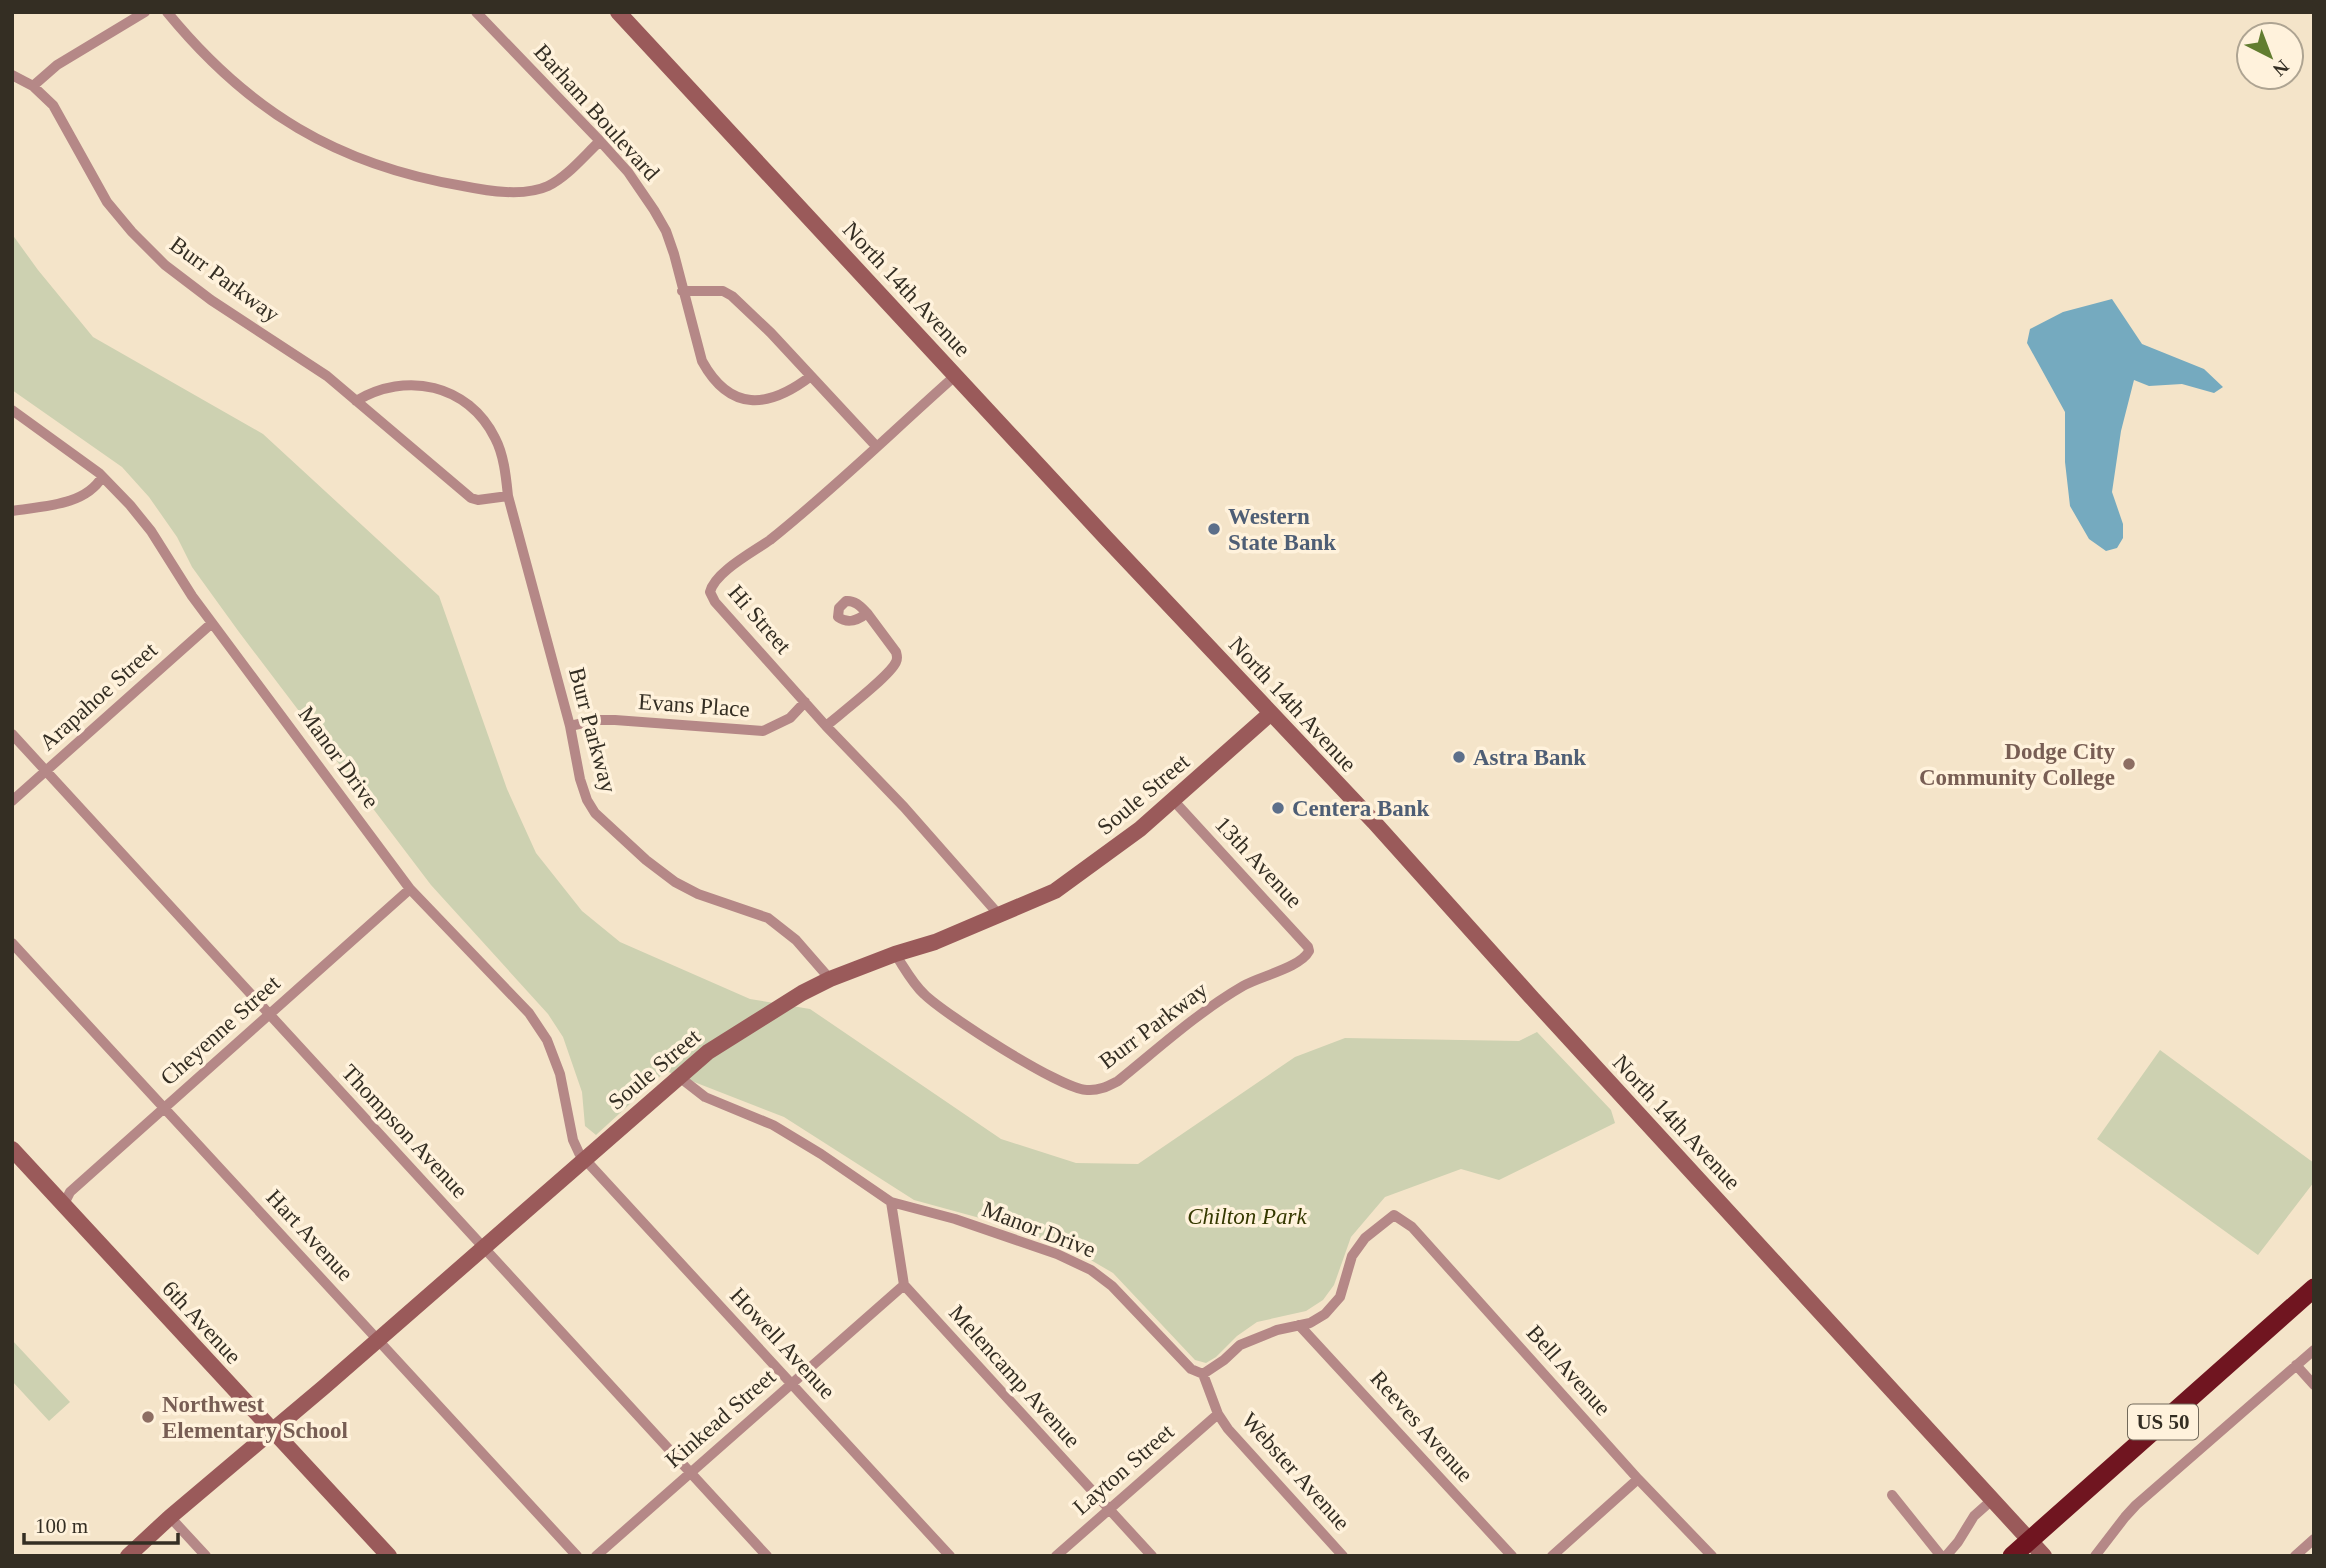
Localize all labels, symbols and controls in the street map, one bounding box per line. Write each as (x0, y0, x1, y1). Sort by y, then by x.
north arrow (2235, 21, 2305, 91)
street label: Barham Boulevard (529, 39, 665, 186)
text: N (2269, 56, 2293, 81)
street label: North 14th Avenue (838, 217, 975, 362)
street label: Burr Parkway (165, 232, 284, 328)
place label: Western State Bank (1228, 504, 1336, 555)
marker: Western State Bank (1206, 521, 1222, 537)
street label: Hi Street (723, 580, 796, 659)
street label: North 14th Avenue (1224, 632, 1361, 777)
street label: Arapahoe Street (35, 637, 162, 755)
street label: Burr Parkway (564, 665, 621, 796)
street label: Evans Place (637, 689, 751, 722)
street label: Manor Drive (293, 702, 384, 813)
place label: Dodge City Community College (1919, 739, 2115, 790)
place label: Astra Bank (1473, 745, 1586, 770)
street label: Soule Street (1092, 748, 1195, 840)
marker: Astra Bank (1451, 749, 1467, 765)
marker: Dodge City Community College (2121, 756, 2137, 772)
place label: Centera Bank (1292, 796, 1430, 821)
marker: Centera Bank (1270, 800, 1286, 816)
street label: 13th Avenue (1210, 812, 1307, 913)
street label: Cheyenne Street (156, 970, 285, 1090)
street label: Burr Parkway (1095, 976, 1212, 1074)
street label: Soule Street (603, 1023, 706, 1115)
street label: North 14th Avenue (1608, 1050, 1745, 1195)
street label: Thompson Avenue (337, 1060, 473, 1203)
street label: Hart Avenue (261, 1185, 358, 1286)
street label: Manor Drive (979, 1196, 1099, 1263)
park label: Chilton Park (1187, 1204, 1308, 1229)
street label: 6th Avenue (157, 1276, 246, 1369)
street label: Howell Avenue (725, 1283, 840, 1404)
street label: Melencamp Avenue (944, 1300, 1085, 1453)
street label: Bell Avenue (1522, 1320, 1616, 1421)
street label: Kinkead Street (660, 1364, 781, 1473)
street label: Reeves Avenue (1365, 1366, 1478, 1487)
place label: Northwest Elementary School (162, 1392, 348, 1443)
road number: US 50 (2128, 1404, 2198, 1440)
street label: Webster Avenue (1236, 1408, 1355, 1535)
marker: Northwest Elementary School (140, 1409, 156, 1425)
street label: Layton Street (1068, 1419, 1179, 1520)
scale bar (24, 1502, 178, 1546)
text: 100 m (35, 1514, 88, 1538)

